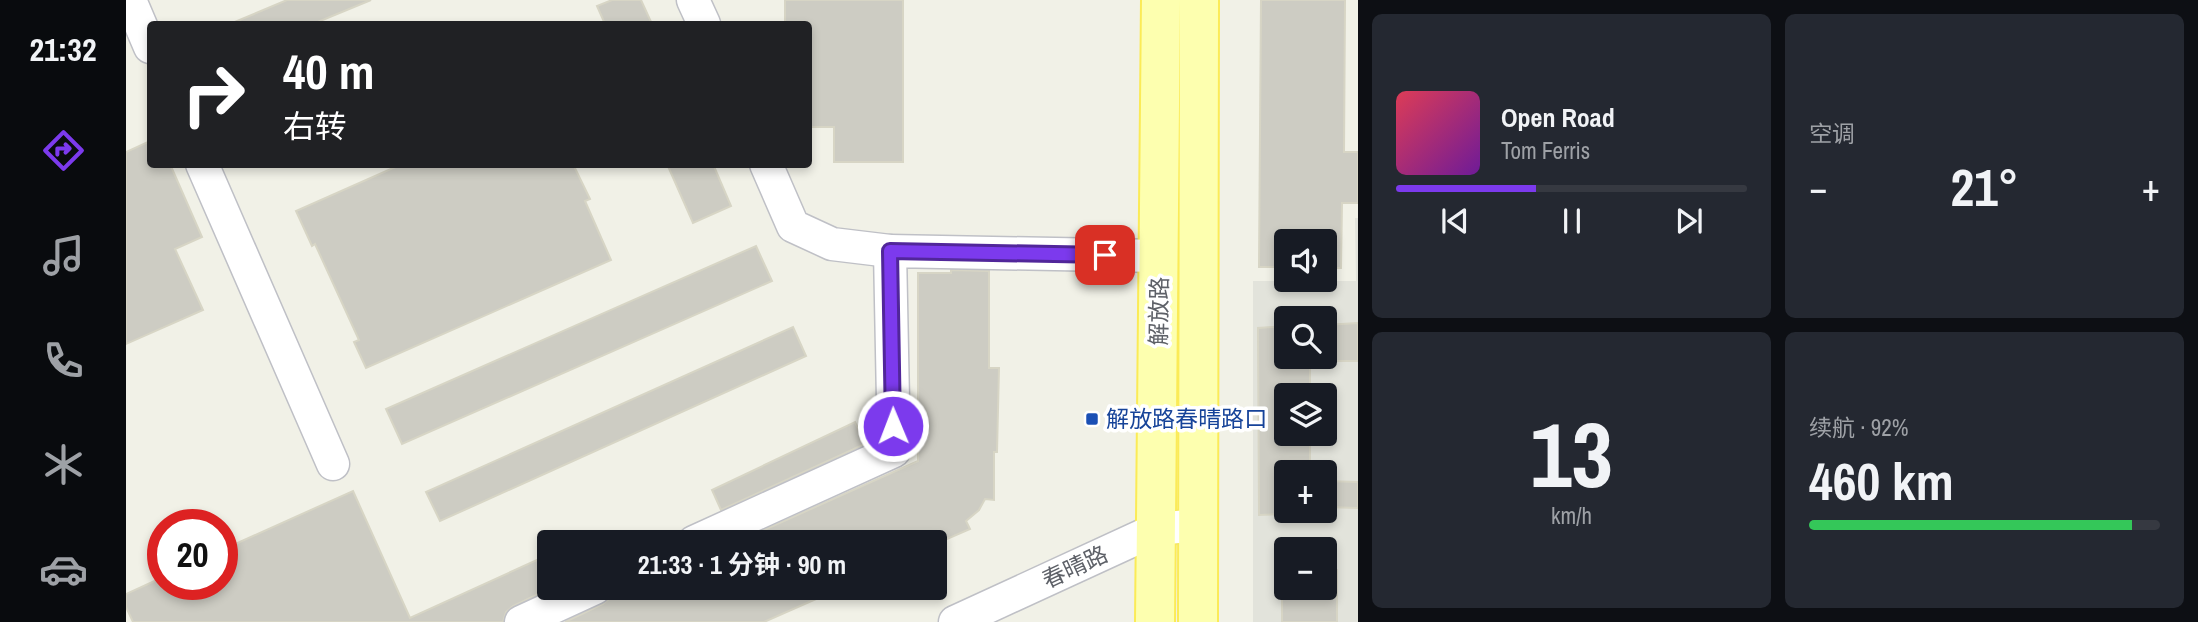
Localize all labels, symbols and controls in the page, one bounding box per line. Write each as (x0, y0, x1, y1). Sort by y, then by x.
text: 21:32 (29, 28, 97, 71)
text: 40 m (283, 38, 375, 104)
icon: right (168, 49, 259, 140)
text: Open Road (1501, 100, 1615, 135)
text: 右转 (283, 105, 347, 148)
text: 空调 (1809, 118, 1855, 149)
icon: directions (39, 126, 88, 175)
text: Tom Ferris (1501, 135, 1590, 166)
text: 21° (1950, 152, 2019, 222)
text: − (1809, 162, 1827, 213)
text: + (2142, 162, 2160, 213)
icon: previous (1436, 202, 1474, 240)
icon: pause (1553, 202, 1591, 240)
icon: next (1670, 202, 1708, 240)
pin (1075, 225, 1135, 285)
map controls (1274, 229, 1337, 600)
button: sound (1274, 229, 1337, 292)
icon: music (39, 231, 88, 280)
icon: arrive (1086, 236, 1124, 274)
street label: 解放路 (1142, 276, 1175, 346)
button: search (1274, 306, 1337, 369)
icon: phone (39, 336, 88, 385)
button: layers (1274, 383, 1337, 446)
position arrow (856, 389, 930, 463)
text: 13 (1530, 393, 1613, 515)
place label: 解放路春晴路口 (1106, 403, 1267, 434)
marker: 解放路春晴路口 (1084, 411, 1100, 427)
text: 续航 · 92% (1809, 412, 1908, 443)
icon: climate (39, 440, 88, 489)
text: 460 km (1809, 446, 1954, 516)
button: + (1274, 460, 1337, 523)
text: km/h (1551, 500, 1592, 531)
speed limit sign: 20 (147, 509, 238, 600)
button: − (1274, 537, 1337, 600)
street label: 春晴路 (1037, 538, 1113, 595)
icon: car (39, 545, 88, 594)
text: 21:33 · 1 分钟 · 90 m (638, 547, 846, 582)

